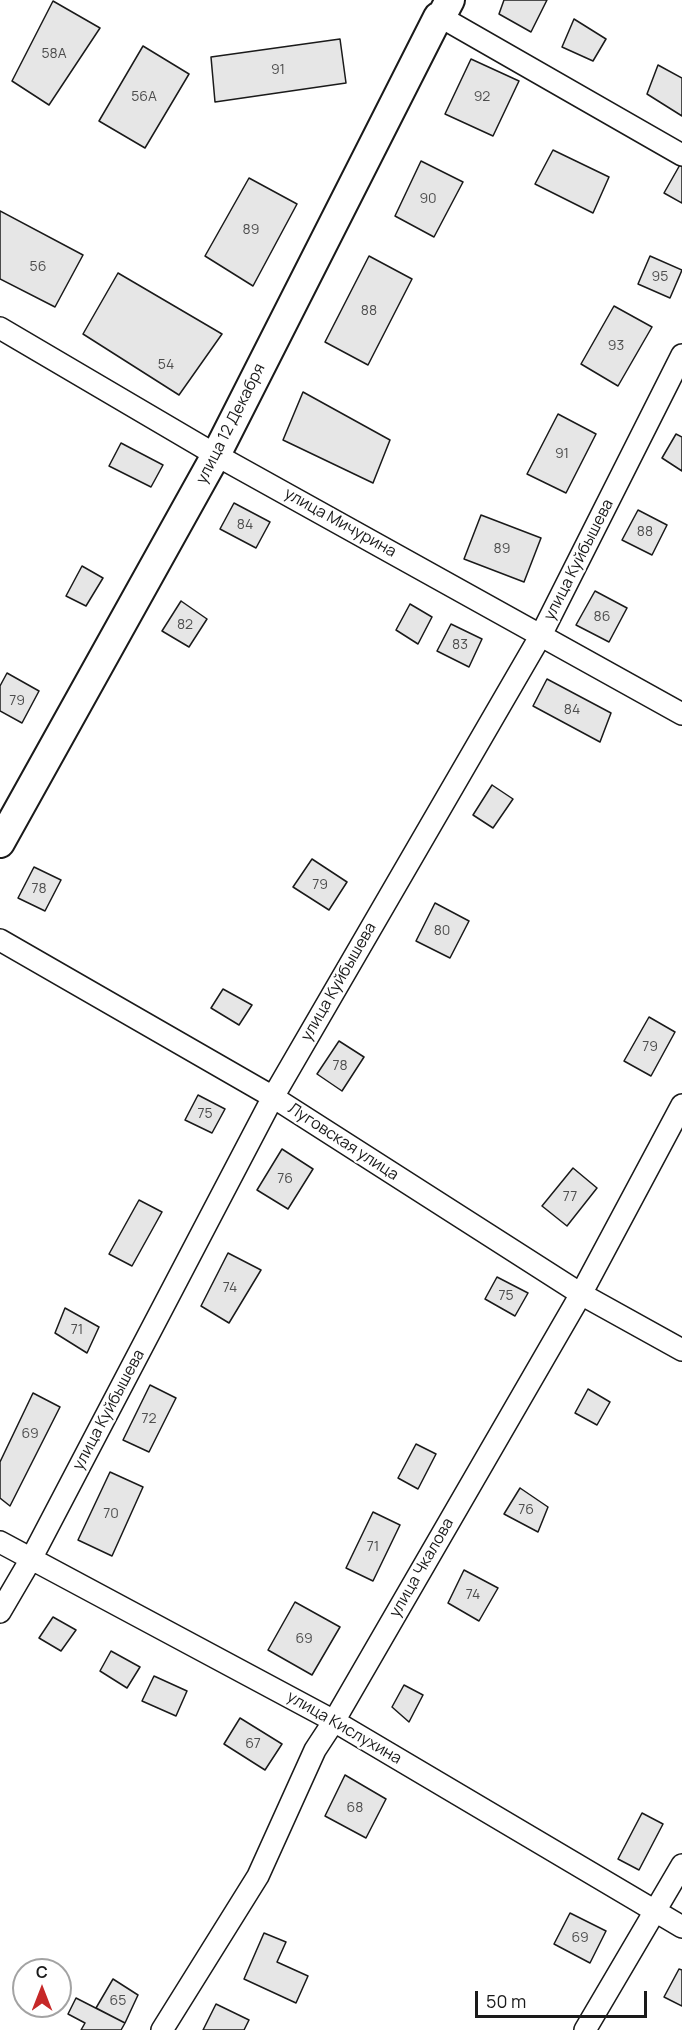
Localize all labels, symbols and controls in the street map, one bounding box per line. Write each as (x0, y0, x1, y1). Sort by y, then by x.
house number: 58А (41, 46, 67, 62)
house number: 91 (271, 62, 285, 78)
house number: 56А (131, 89, 157, 105)
house number: 92 (474, 89, 490, 105)
house number: 90 (419, 191, 437, 207)
house number: 89 (243, 222, 259, 238)
house number: 56 (30, 259, 46, 275)
house number: 95 (652, 269, 668, 285)
house number: 88 (361, 303, 377, 319)
house number: 93 (608, 338, 624, 354)
house number: 54 (158, 357, 174, 373)
street label: улица 12 Декабря (192, 361, 270, 487)
house number: 91 (555, 446, 569, 462)
street label: улица Мичурина (281, 484, 399, 562)
street label: улица Куйбышева (540, 496, 618, 624)
house number: 84 (237, 517, 253, 533)
house number: 88 (637, 524, 653, 540)
house number: 89 (494, 541, 510, 557)
house number: 86 (594, 609, 610, 625)
house number: 82 (177, 617, 193, 633)
house number: 83 (452, 637, 468, 653)
house number: 79 (9, 693, 25, 709)
house number: 84 (564, 702, 580, 718)
house number: 79 (312, 877, 328, 893)
house number: 78 (31, 881, 47, 897)
street label: улица Куйбышева (297, 919, 381, 1045)
house number: 80 (434, 923, 450, 939)
house number: 79 (642, 1039, 658, 1055)
house number: 78 (332, 1058, 348, 1074)
street label: Луговская улица (284, 1099, 402, 1185)
house number: 75 (197, 1106, 213, 1122)
house number: 76 (277, 1171, 293, 1187)
house number: 77 (563, 1189, 577, 1205)
house number: 74 (223, 1280, 237, 1296)
house number: 75 (498, 1288, 514, 1304)
house number: 71 (71, 1322, 83, 1338)
street label: улица Куйбышева (69, 1346, 149, 1474)
house number: 72 (141, 1411, 157, 1427)
house number: 69 (21, 1426, 39, 1442)
house number: 76 (518, 1502, 534, 1518)
house number: 70 (103, 1506, 119, 1522)
street label: улица Чкалова (386, 1515, 458, 1621)
house number: 71 (367, 1539, 379, 1555)
house number: 74 (466, 1587, 480, 1603)
house number: 69 (295, 1631, 313, 1647)
street label: улица Кислухина (283, 1687, 405, 1769)
house number: 67 (245, 1736, 261, 1752)
house number: 68 (347, 1800, 363, 1816)
house number: 69 (571, 1930, 589, 1946)
north arrow (12, 1958, 72, 2018)
text: С (36, 1961, 48, 1983)
scale bar (478, 1979, 650, 2017)
text: 50 m (486, 1989, 526, 2013)
house number: 65 (110, 1993, 126, 2009)

